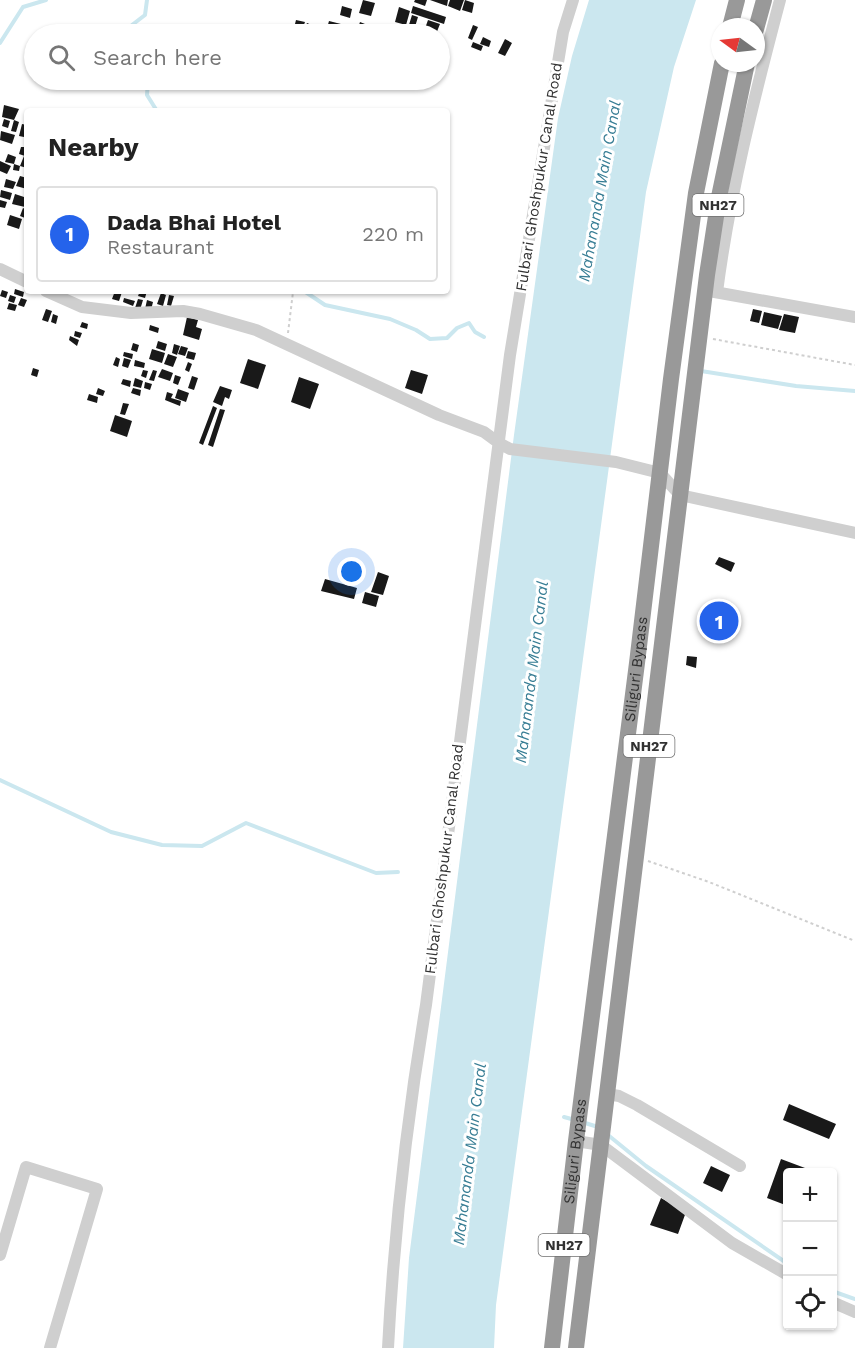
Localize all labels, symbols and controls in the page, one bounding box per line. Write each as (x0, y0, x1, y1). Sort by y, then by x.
north arrow (711, 18, 765, 72)
search box (24, 24, 450, 90)
icon: search (45, 41, 78, 74)
text: Search here (93, 45, 222, 70)
street label: Fulbari Ghoshpukur Canal Road (512, 61, 566, 293)
water label: Mahananda Main Canal (574, 99, 625, 283)
text: Nearby (48, 132, 139, 162)
road number: NH27 (692, 194, 744, 216)
text: Dada Bhai Hotel (107, 210, 281, 235)
text: 1 (65, 222, 74, 246)
text: 220 m (362, 222, 424, 246)
text: Restaurant (107, 235, 214, 259)
your location (337, 557, 366, 586)
water label: Mahananda Main Canal (511, 580, 552, 764)
pin: 1 (700, 598, 738, 644)
street label: Siliguri Bypass (621, 615, 651, 723)
road number: NH27 (624, 735, 674, 757)
street label: Fulbari Ghoshpukur Canal Road (421, 743, 467, 975)
water label: Mahananda Main Canal (449, 1062, 490, 1246)
street label: Siliguri Bypass (560, 1098, 590, 1205)
map controls (783, 1168, 837, 1330)
button: + (783, 1168, 837, 1222)
button: − (783, 1222, 837, 1276)
road number: NH27 (538, 1234, 590, 1256)
button: locate (783, 1276, 837, 1330)

